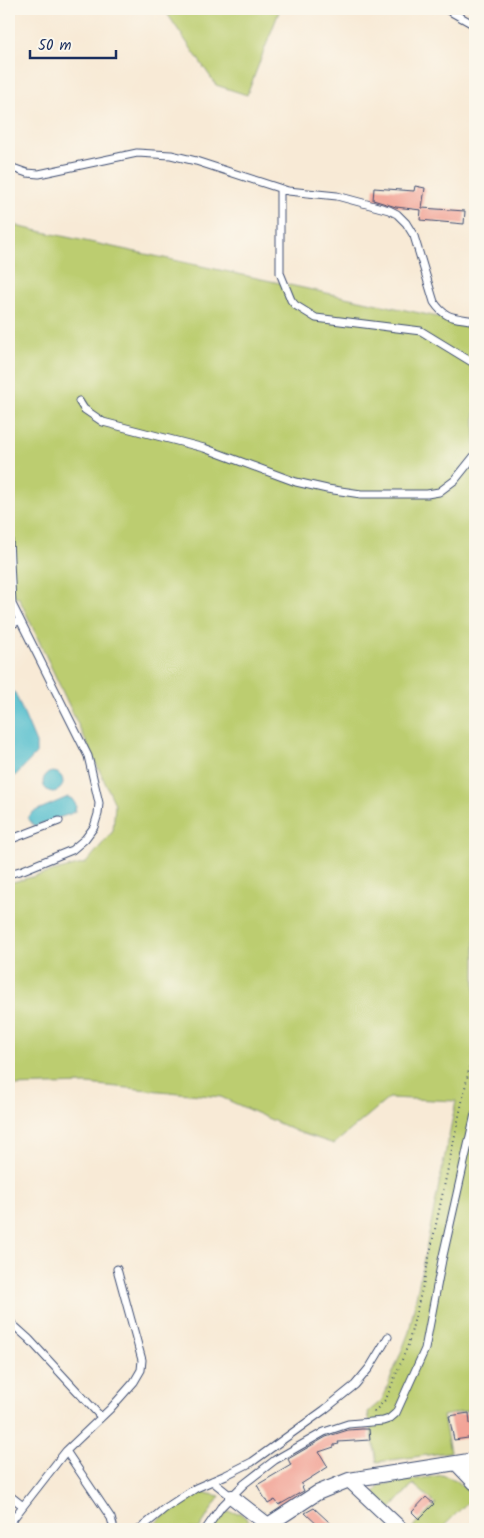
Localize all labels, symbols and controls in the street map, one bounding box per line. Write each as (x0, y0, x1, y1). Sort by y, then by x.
scale bar (30, 28, 116, 60)
text: 50 m (38, 34, 72, 58)

